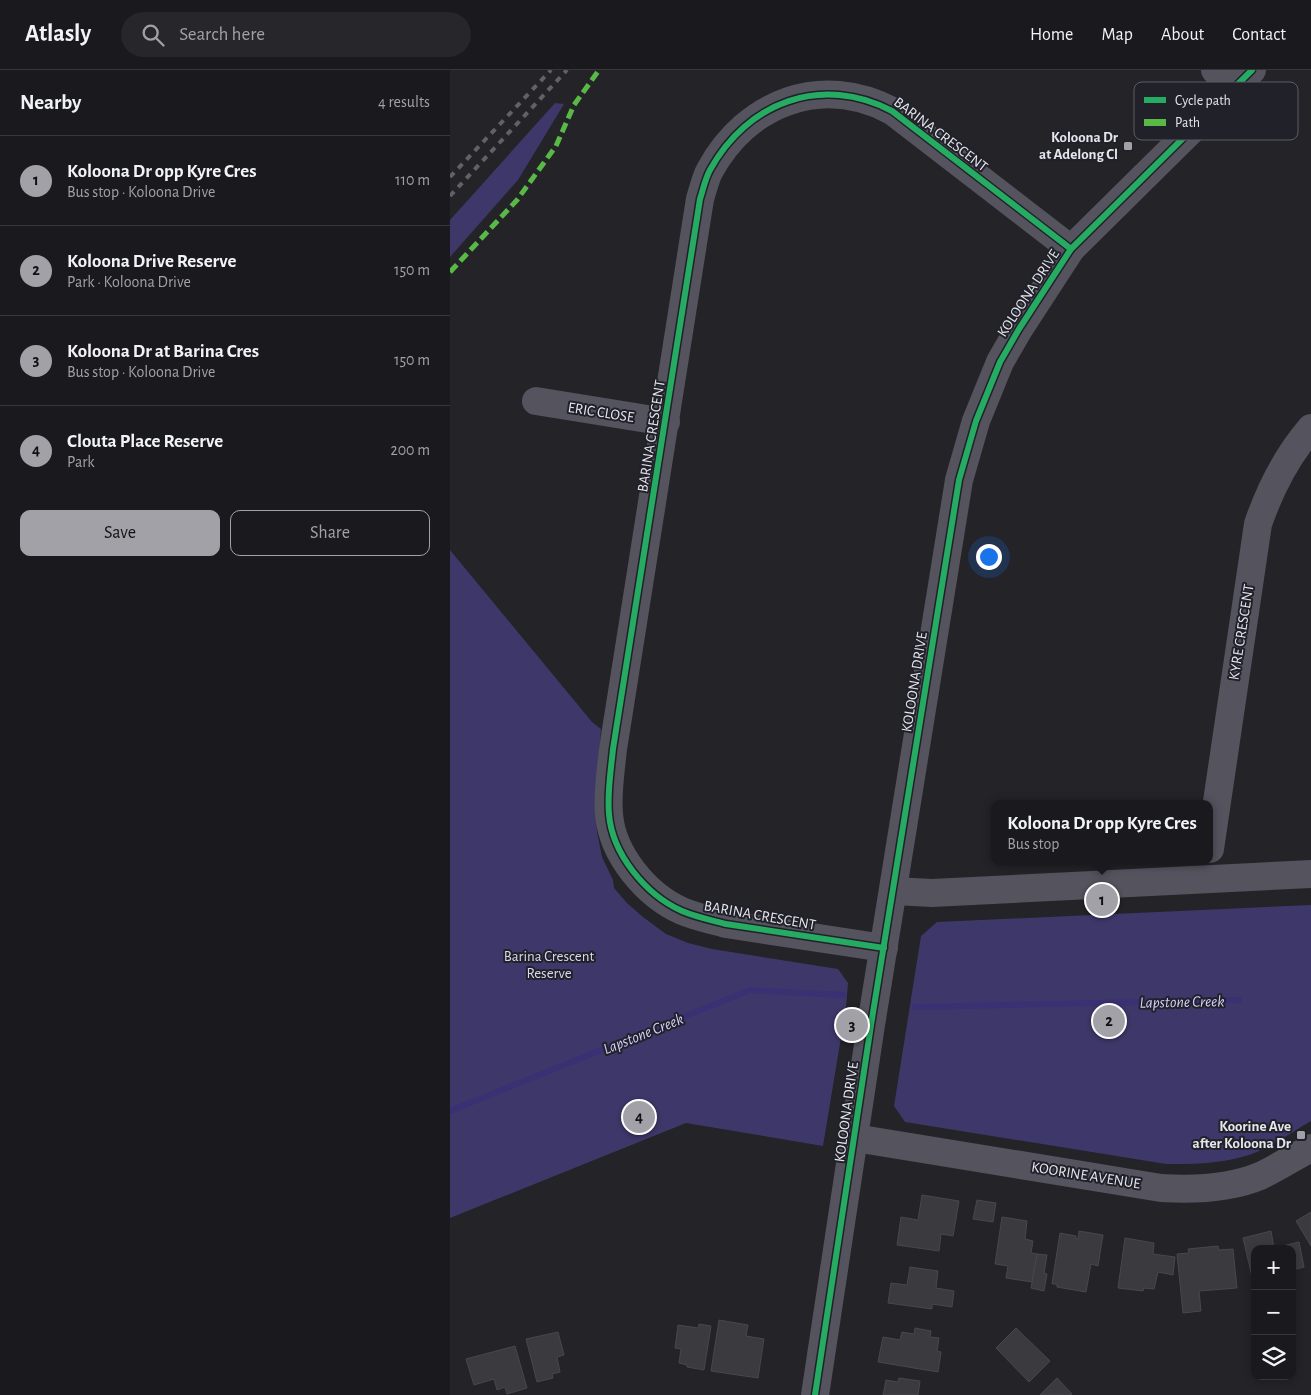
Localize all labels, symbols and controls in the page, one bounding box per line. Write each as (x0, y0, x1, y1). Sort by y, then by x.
search box (121, 12, 471, 57)
icon: search (139, 21, 167, 49)
text: Atlasly (25, 22, 91, 46)
text: Search here (179, 25, 265, 44)
text: Home (1030, 26, 1073, 44)
text: Map (1101, 26, 1133, 44)
text: About (1161, 26, 1204, 44)
text: Contact (1232, 26, 1286, 44)
legend (1134, 82, 1298, 140)
text: Nearby (20, 92, 81, 113)
text: 4 results (378, 94, 430, 110)
street label: BARINA CRESCENT (891, 94, 991, 175)
text: Cycle path (1175, 94, 1231, 108)
text: Path (1175, 116, 1200, 130)
place label: Koloona Dr at Adelong Cl (1039, 130, 1119, 162)
marker: Koloona Dr at Adelong Cl (1122, 140, 1134, 152)
text: Koloona Dr opp Kyre Cres (67, 162, 256, 181)
text: 1 (33, 172, 39, 188)
text: 110 m (395, 172, 430, 188)
text: Bus stop · Koloona Drive (67, 184, 215, 200)
street label: KOLOONA DRIVE (995, 247, 1062, 340)
text: Koloona Drive Reserve (67, 252, 237, 271)
text: 2 (32, 262, 40, 278)
text: 150 m (394, 262, 430, 278)
text: Park · Koloona Drive (67, 274, 191, 290)
text: Koloona Dr at Barina Cres (67, 342, 259, 361)
text: 3 (33, 352, 39, 368)
text: 150 m (394, 352, 430, 368)
text: Bus stop · Koloona Drive (67, 364, 215, 380)
street label: BARINA CRESCENT (635, 378, 668, 493)
street label: ERIC CLOSE (567, 400, 635, 425)
text: Clouta Place Reserve (67, 432, 223, 451)
text: 4 (32, 442, 40, 458)
text: 200 m (390, 442, 430, 458)
text: Park (67, 454, 95, 470)
button: Save (20, 510, 220, 556)
button: Share (230, 510, 430, 556)
your location (976, 544, 1002, 570)
street label: KYRE CRESCENT (1226, 582, 1257, 681)
street label: KOLOONA DRIVE (899, 631, 930, 733)
popup (991, 800, 1213, 865)
text: Koloona Dr opp Kyre Cres (1007, 814, 1197, 833)
text: Bus stop (1007, 836, 1059, 852)
pin: 1 (1086, 881, 1118, 919)
street label: BARINA CRESCENT (703, 898, 818, 933)
park label: Barina Crescent Reserve (504, 949, 594, 981)
water label: Lapstone Creek (1139, 993, 1225, 1012)
pin: 2 (1093, 1002, 1125, 1040)
pin: 3 (836, 1006, 868, 1044)
water label: Lapstone Creek (601, 1011, 686, 1058)
street label: KOLOONA DRIVE (832, 1061, 861, 1163)
pin: 4 (623, 1098, 655, 1136)
place label: Koorine Ave after Koloona Dr (1193, 1119, 1292, 1151)
marker: Koorine Ave after Koloona Dr (1295, 1129, 1307, 1141)
street label: KOORINE AVENUE (1030, 1159, 1141, 1192)
map controls (1251, 1245, 1296, 1380)
button: + (1251, 1245, 1296, 1290)
button: − (1251, 1290, 1296, 1335)
button: layers (1251, 1335, 1296, 1380)

